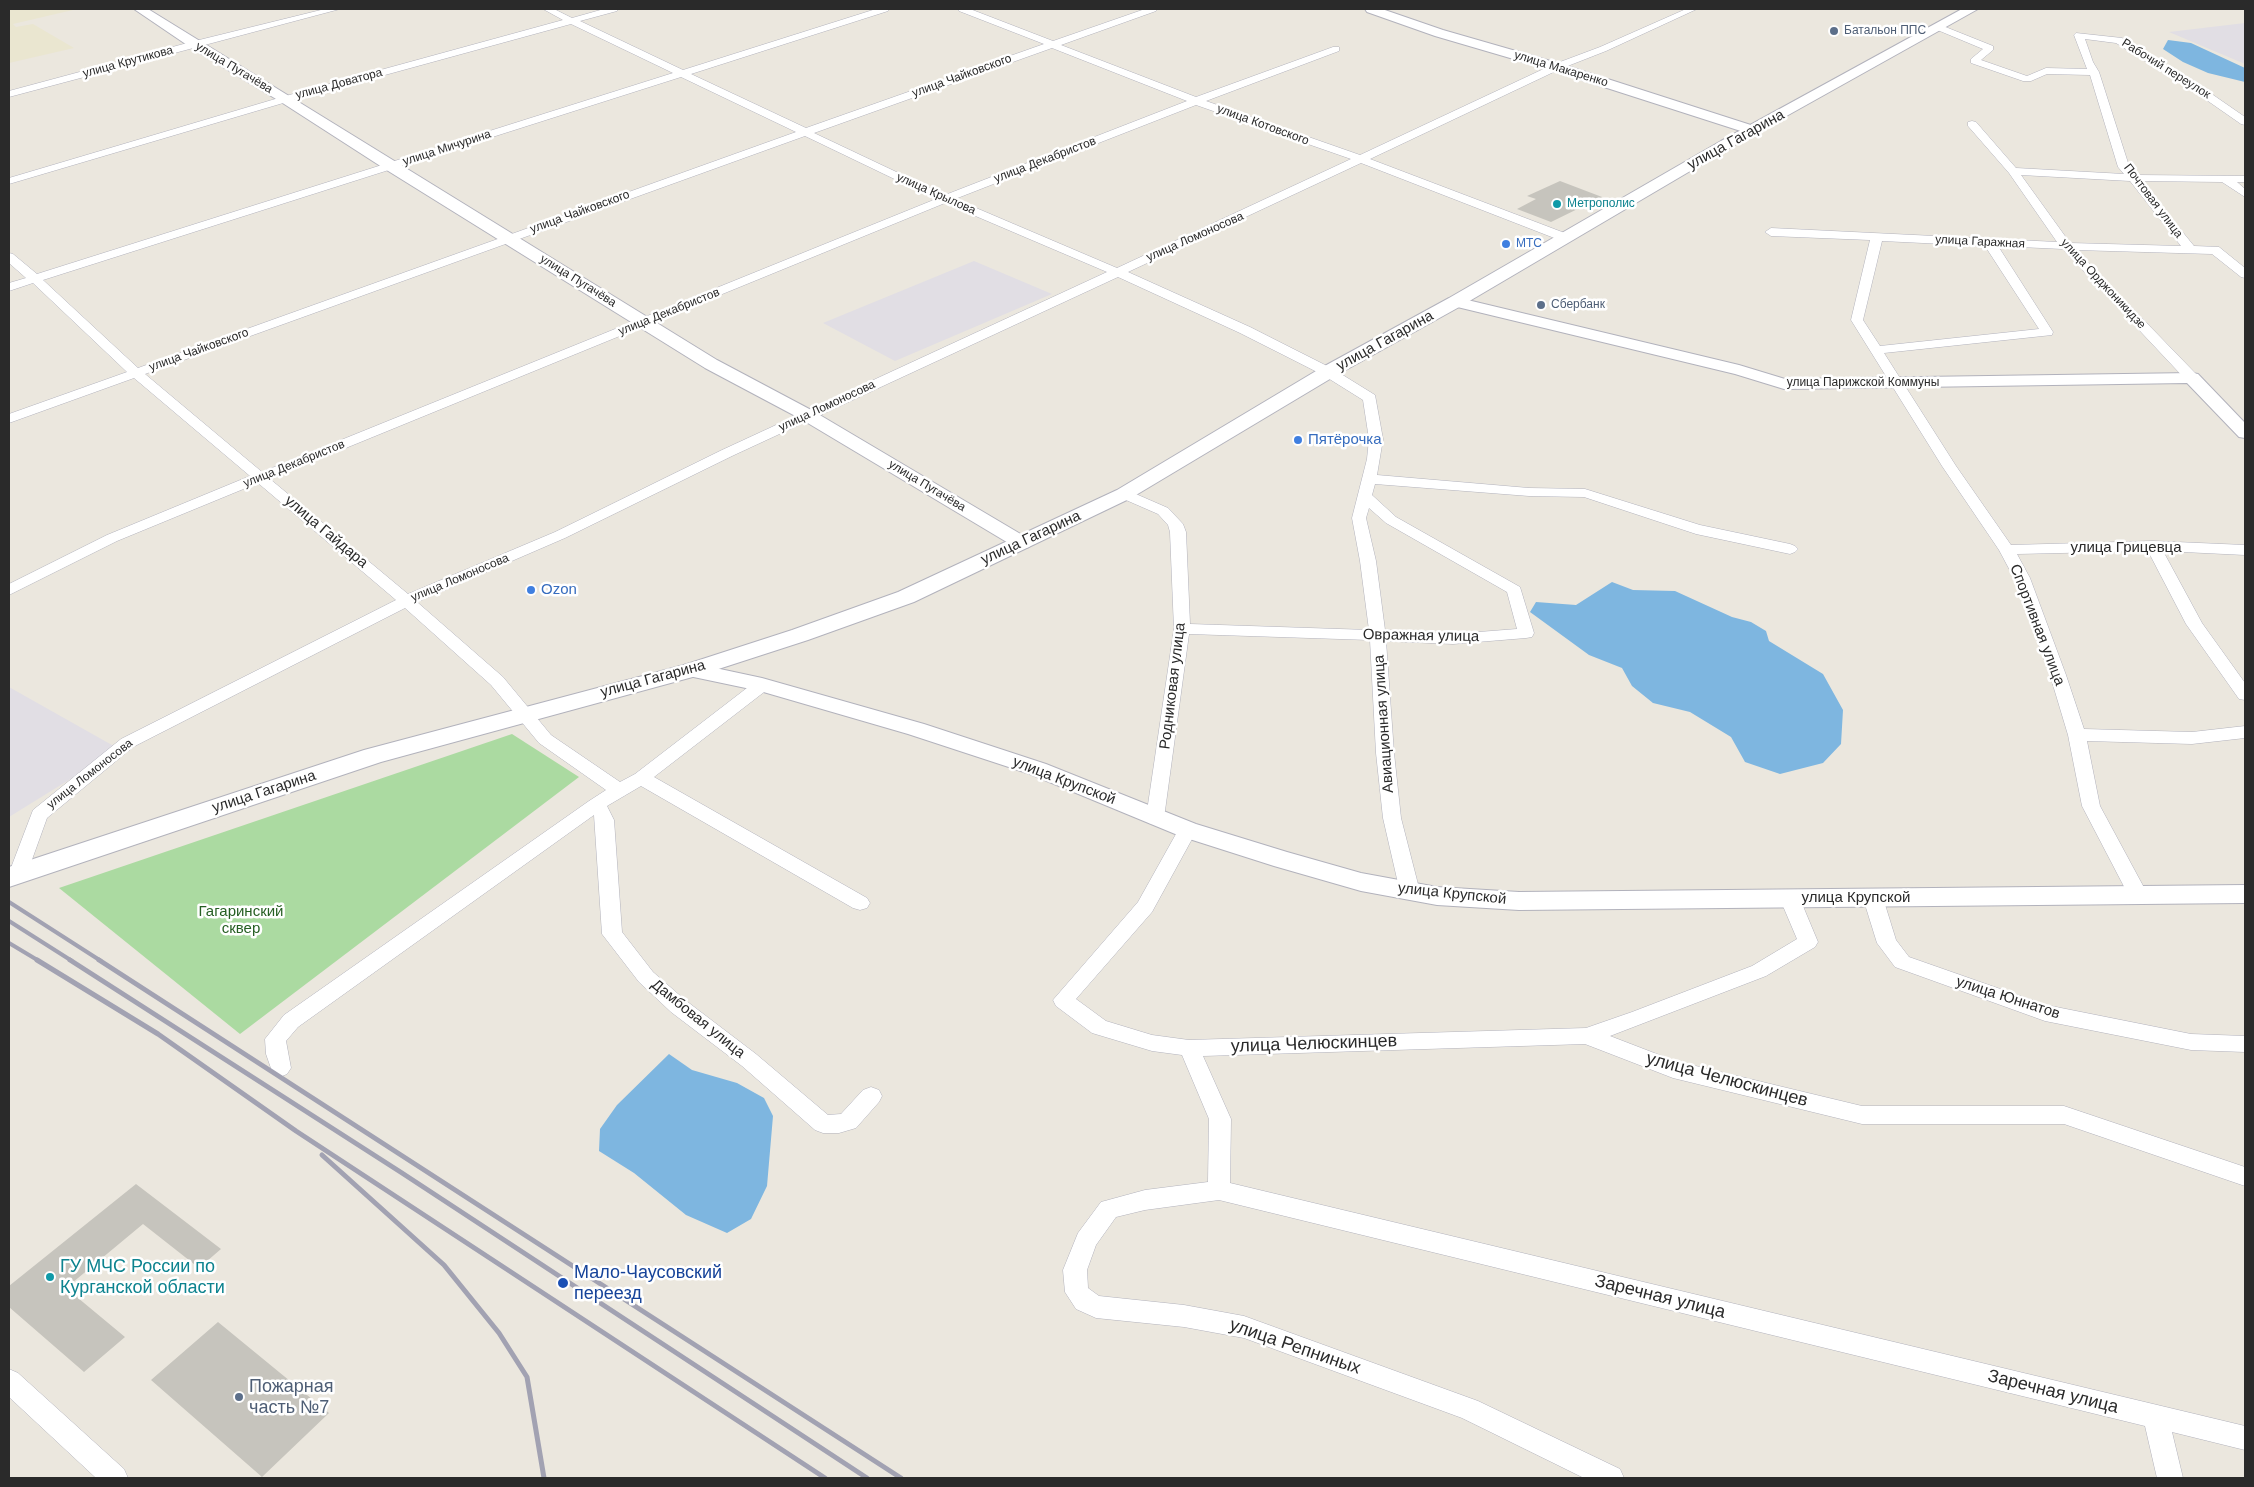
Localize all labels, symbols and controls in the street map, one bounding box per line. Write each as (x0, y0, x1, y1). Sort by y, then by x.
place label: Батальон ППС (1844, 24, 1926, 38)
marker: Батальон ППС (1828, 25, 1840, 37)
street label: Рабочий переулок (2119, 36, 2213, 102)
street label: улица Пугачёва (193, 39, 275, 97)
street label: улица Крутикова (81, 43, 175, 81)
street label: улица Макаренко (1512, 48, 1610, 90)
street label: улица Чайковского (910, 51, 1014, 101)
street label: улица Доватора (294, 65, 384, 103)
street label: улица Котовского (1215, 102, 1311, 148)
street label: улица Гагарина (1684, 106, 1788, 174)
street label: улица Мичурина (401, 127, 493, 169)
street label: улица Декабристов (992, 134, 1098, 186)
street label: Почтовая улица (2120, 161, 2186, 241)
street label: улица Крылова (894, 170, 978, 218)
street label: улица Чайковского (528, 187, 632, 237)
place label: Метрополис (1567, 197, 1635, 211)
marker: Метрополис (1551, 198, 1563, 210)
street label: улица Ломоносова (1144, 209, 1246, 265)
street label: улица Гаражная (1935, 232, 2025, 252)
street label: улица Орджоникидзе (2057, 236, 2149, 332)
place label: МТС (1516, 237, 1542, 251)
marker: МТС (1500, 238, 1512, 250)
street label: улица Пугачёва (537, 252, 619, 310)
street label: улица Декабристов (616, 285, 722, 339)
place label: Сбербанк (1551, 298, 1605, 312)
marker: Сбербанк (1535, 299, 1547, 311)
street label: улица Гагарина (1333, 307, 1437, 375)
street label: улица Чайковского (147, 325, 251, 375)
street label: улица Парижской Коммуны (1787, 376, 1939, 390)
street label: улица Ломоносова (776, 377, 878, 435)
place label: Пятёрочка (1308, 431, 1382, 449)
marker: Пятёрочка (1292, 434, 1304, 446)
street label: улица Декабристов (241, 437, 347, 491)
street label: улица Пугачёва (886, 457, 968, 515)
street label: улица Гайдара (281, 492, 371, 572)
street label: улица Гагарина (978, 507, 1084, 569)
street label: улица Грицевца (2070, 539, 2182, 557)
street label: улица Ломоносова (409, 551, 511, 605)
street label: Спортивная улица (2006, 562, 2068, 688)
place label: Ozon (541, 581, 577, 599)
marker: Ozon (525, 584, 537, 596)
street label: Родниковая улица (1156, 622, 1190, 750)
street label: Овражная улица (1363, 626, 1479, 646)
street label: Авиационная улица (1370, 654, 1398, 794)
street label: улица Гагарина (599, 656, 707, 702)
street label: улица Ломоносова (44, 736, 136, 812)
street label: улица Крупской (1010, 753, 1118, 809)
street label: улица Гагарина (210, 767, 318, 817)
street label: улица Крупской (1397, 879, 1507, 909)
street label: улица Крупской (1802, 889, 1910, 907)
park label: Гагаринский сквер (199, 903, 283, 938)
street label: улица Юннатов (1954, 973, 2062, 1023)
street label: Дамбовая улица (648, 976, 748, 1062)
street label: улица Челюскинцев (1230, 1030, 1398, 1058)
street label: улица Челюскинцев (1644, 1048, 1810, 1112)
place label: ГУ МЧС России по Курганской области (60, 1256, 225, 1298)
place label: Мало-Чаусовский переезд (574, 1262, 722, 1304)
street label: Заречная улица (1592, 1270, 1728, 1324)
marker: ГУ МЧС России по Курганской области (44, 1271, 56, 1283)
marker: Мало-Чаусовский переезд (556, 1276, 570, 1290)
street label: улица Репниных (1227, 1314, 1363, 1380)
street label: Заречная улица (1985, 1365, 2121, 1419)
place label: Пожарная часть №7 (249, 1376, 334, 1418)
marker: Пожарная часть №7 (233, 1391, 245, 1403)

